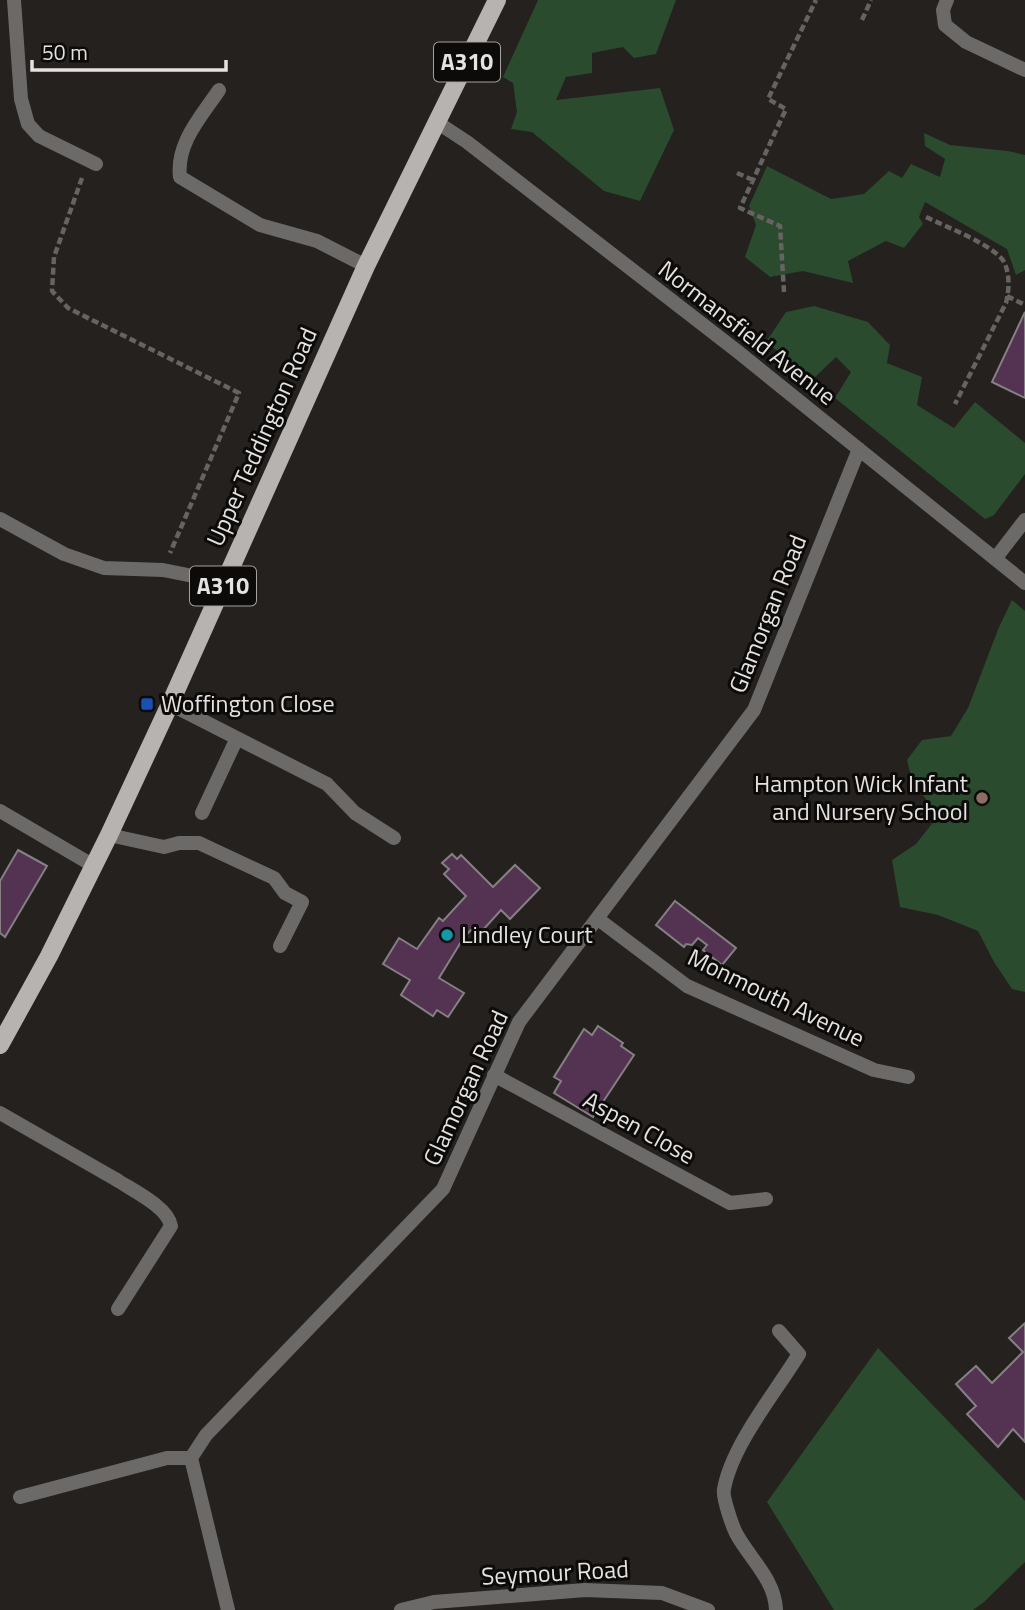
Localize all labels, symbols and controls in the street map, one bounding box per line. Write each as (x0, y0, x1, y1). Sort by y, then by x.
scale bar (32, 28, 226, 72)
text: 50 m (42, 36, 88, 68)
road number: A310 (434, 43, 500, 82)
street label: Normansfield Avenue (651, 251, 844, 413)
street label: Upper Teddington Road (197, 321, 326, 552)
street label: Glamorgan Road (719, 529, 815, 698)
road number: A310 (190, 566, 256, 606)
place label: Woffington Close (161, 685, 335, 721)
marker: Woffington Close (139, 696, 155, 712)
place label: Hampton Wick Infant and Nursery School (754, 765, 969, 829)
marker: Hampton Wick Infant and Nursery School (974, 790, 990, 806)
place label: Lindley Court (461, 916, 593, 952)
marker: Lindley Court (439, 927, 455, 943)
street label: Monmouth Avenue (682, 939, 871, 1056)
street label: Glamorgan Road (413, 1004, 517, 1171)
street label: Aspen Close (577, 1082, 702, 1173)
street label: Seymour Road (480, 1550, 630, 1594)

